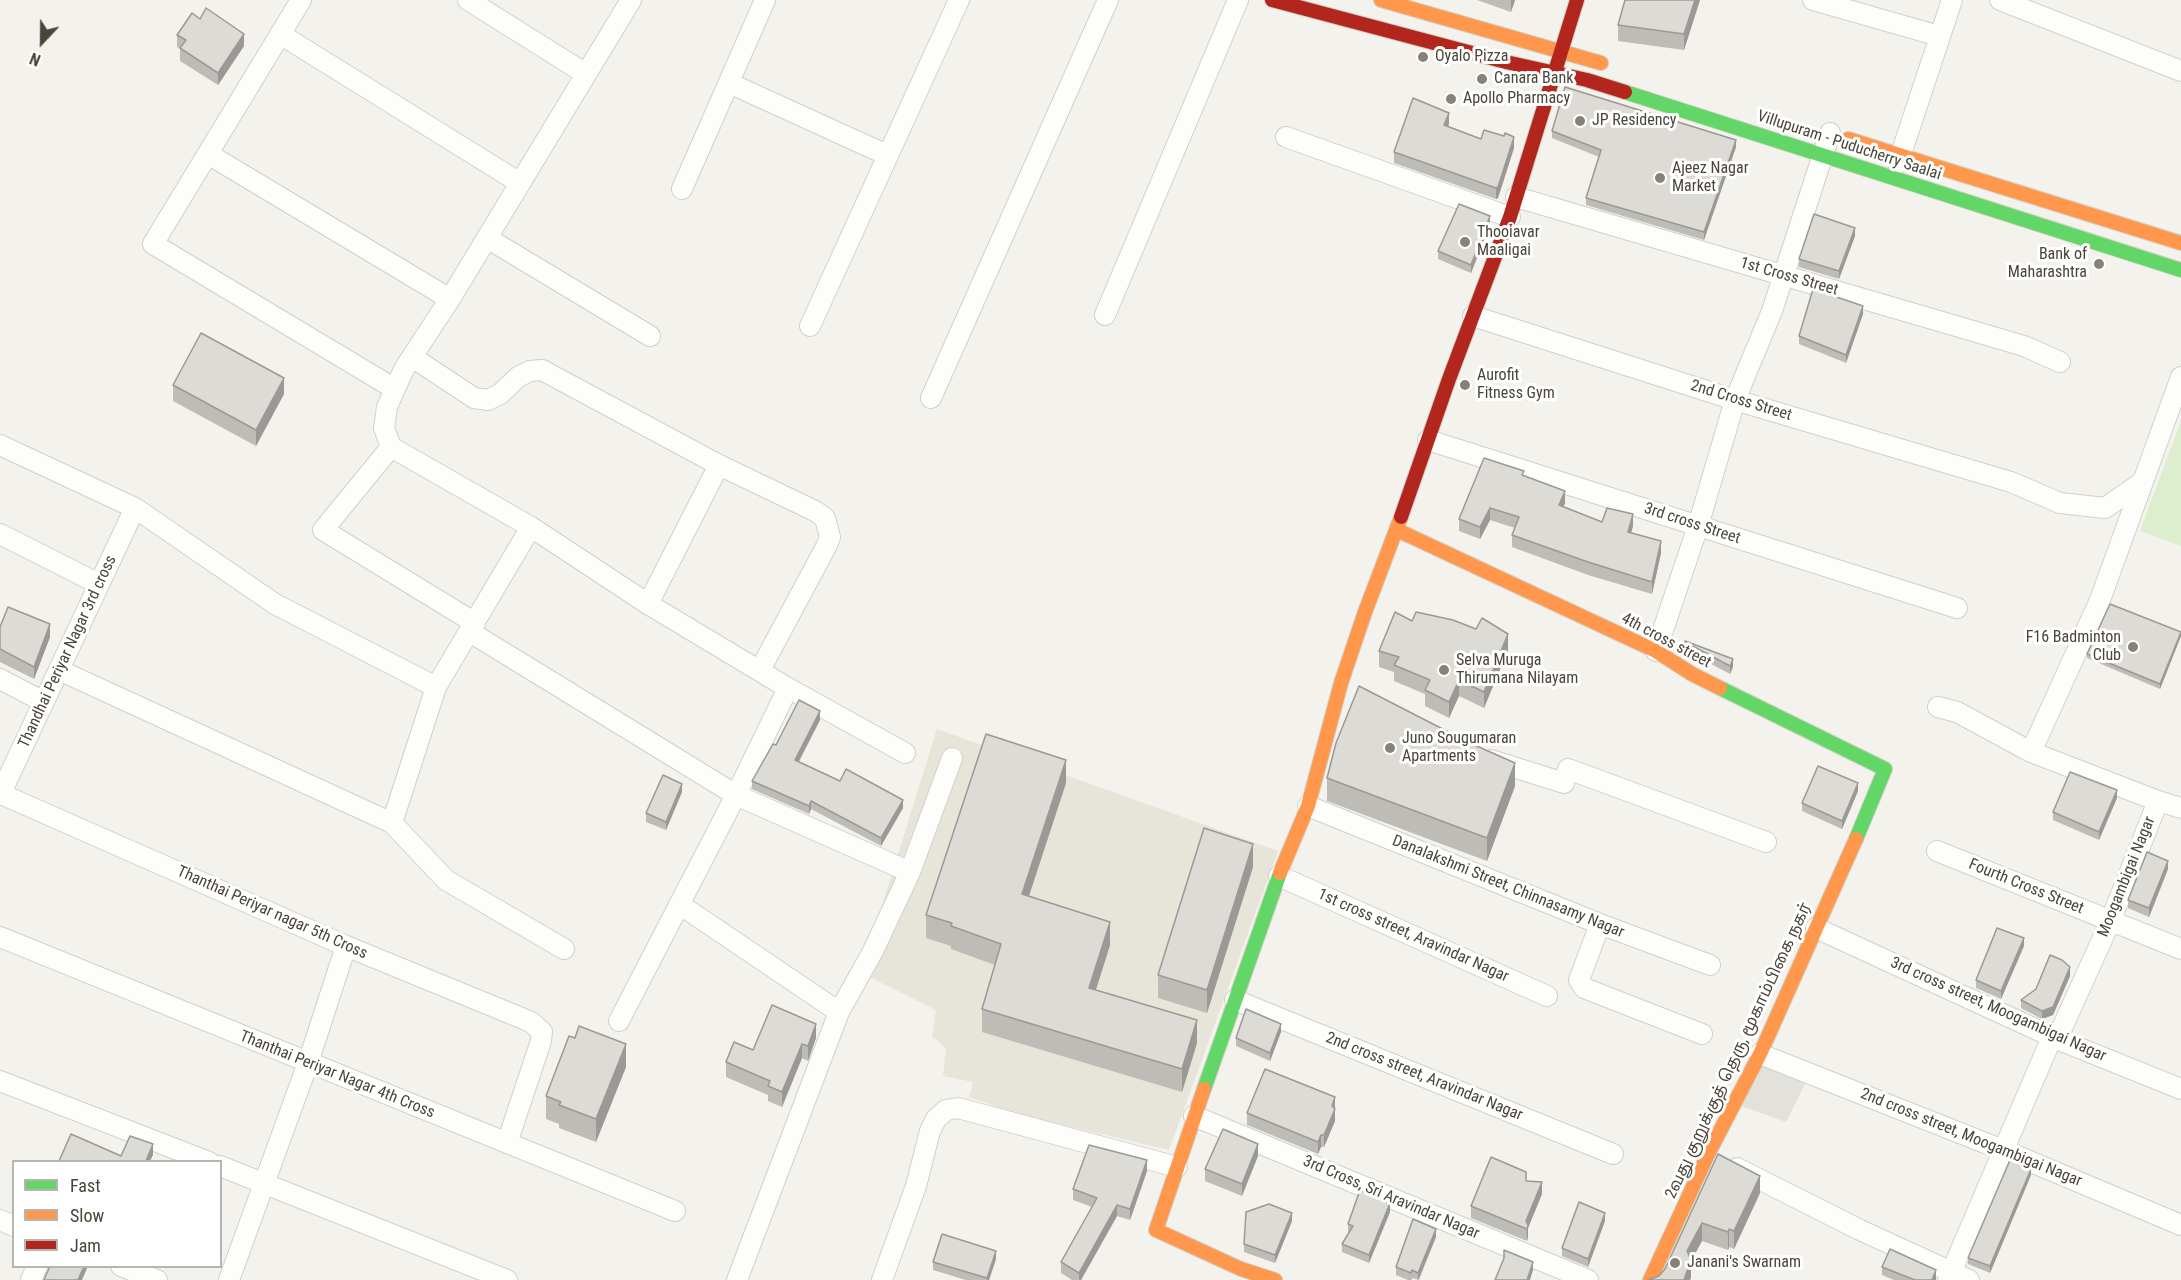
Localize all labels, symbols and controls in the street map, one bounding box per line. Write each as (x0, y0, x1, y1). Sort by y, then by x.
north arrow (12, 12, 72, 72)
place label: Oyalo Pizza (1435, 47, 1508, 67)
text: N (27, 49, 43, 70)
marker: Oyalo Pizza (1416, 50, 1430, 64)
place label: Canara Bank (1494, 69, 1573, 89)
marker: Canara Bank (1475, 72, 1489, 86)
place label: Apollo Pharmacy (1463, 89, 1570, 109)
marker: Apollo Pharmacy (1444, 92, 1458, 106)
street label: Villupuram - Puducherry Saalai (1754, 107, 1944, 185)
place label: JP Residency (1592, 111, 1676, 131)
marker: JP Residency (1573, 114, 1587, 128)
place label: Ajeez Nagar Market (1672, 159, 1749, 197)
marker: Ajeez Nagar Market (1653, 171, 1667, 185)
place label: Thooiavar Maaligai (1477, 223, 1540, 261)
marker: Thooiavar Maaligai (1458, 235, 1472, 249)
place label: Bank of Maharashtra (2008, 245, 2087, 283)
street label: 1st Cross Street (1738, 254, 1840, 300)
marker: Bank of Maharashtra (2092, 257, 2106, 271)
place label: Aurofit Fitness Gym (1477, 366, 1555, 404)
street label: 2nd Cross Street (1688, 376, 1794, 426)
marker: Aurofit Fitness Gym (1458, 378, 1472, 392)
street label: 3rd cross Street (1641, 499, 1743, 549)
street label: Thandhai Periyar Nagar 3rd cross (15, 553, 121, 751)
street label: 4th cross street (1618, 609, 1714, 673)
place label: F16 Badminton Club (2026, 628, 2121, 666)
marker: F16 Badminton Club (2126, 640, 2140, 654)
place label: Selva Muruga Thirumana Nilayam (1456, 651, 1578, 689)
marker: Selva Muruga Thirumana Nilayam (1437, 663, 1451, 677)
place label: Juno Sougumaran Apartments (1402, 729, 1516, 767)
marker: Juno Sougumaran Apartments (1383, 741, 1397, 755)
street label: Moogambigai Nagar (2094, 814, 2160, 940)
street label: Danalakshmi Street, Chinnasamy Nagar (1389, 832, 1627, 942)
street label: Fourth Cross Street (1966, 855, 2086, 919)
street label: Thanthai Periyar nagar 5th Cross (174, 862, 370, 964)
street label: 1st cross street, Aravindar Nagar (1315, 885, 1511, 987)
street label: 2வது குறுக்குத் தெரு, மூகாம்பிகை நகர் (1662, 900, 1816, 1202)
street label: 3rd cross street, Moogambigai Nagar (1887, 954, 2109, 1066)
street label: Thanthai Periyar Nagar 4th Cross (237, 1027, 437, 1123)
street label: 2nd cross street, Aravindar Nagar (1323, 1029, 1525, 1125)
street label: 2nd cross street, Moogambigai Nagar (1857, 1085, 2085, 1191)
street label: 3rd Cross, Sri Aravindar Nagar (1300, 1152, 1482, 1244)
legend (12, 1160, 222, 1268)
text: Fast (70, 1175, 101, 1196)
text: Slow (70, 1205, 104, 1226)
text: Jam (70, 1235, 101, 1256)
place label: Janani's Swarnam (1687, 1253, 1801, 1273)
marker: Janani's Swarnam (1668, 1256, 1682, 1270)

